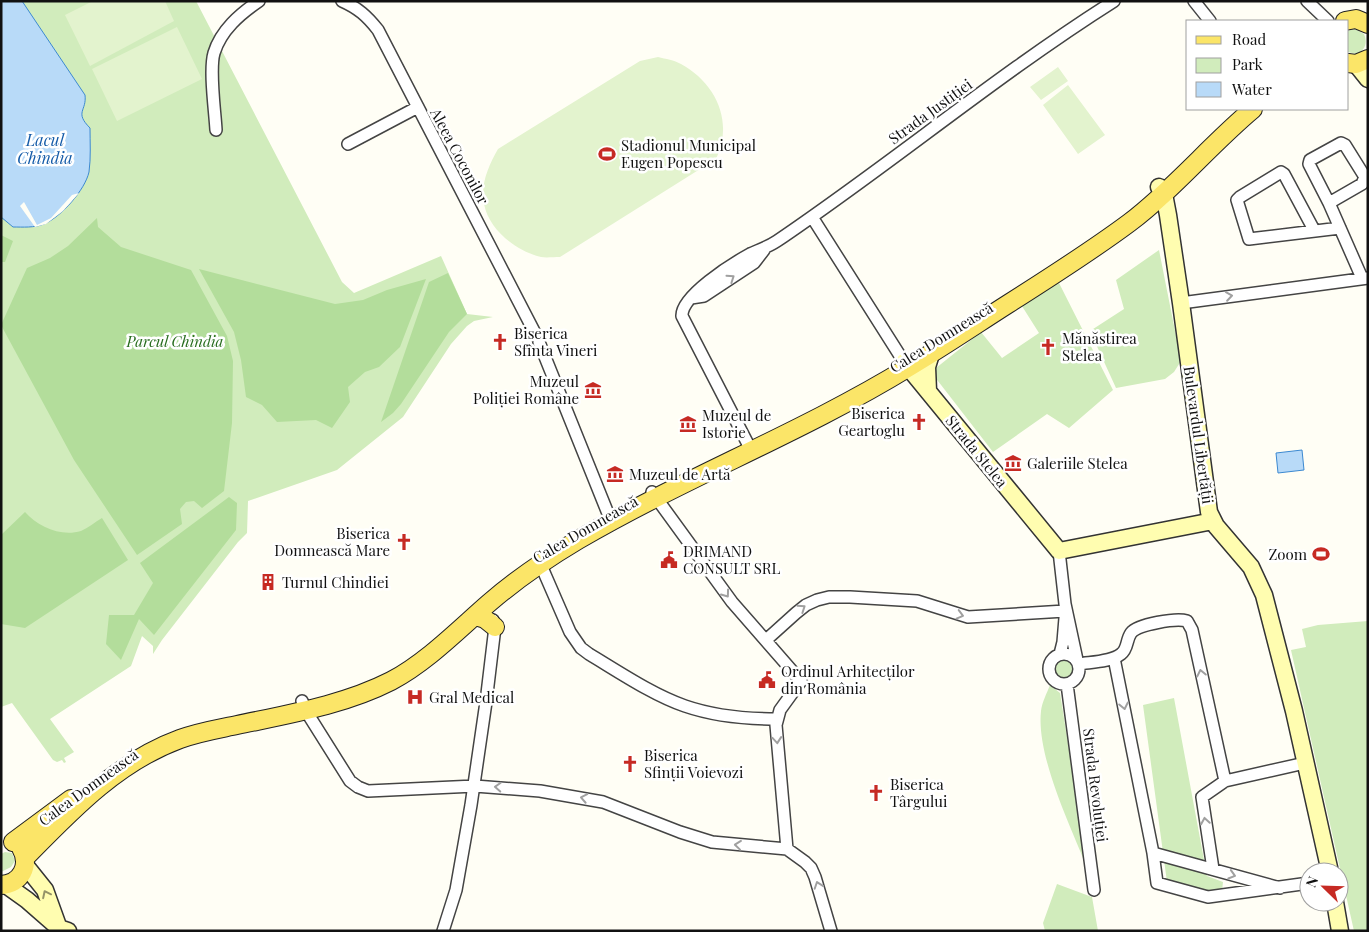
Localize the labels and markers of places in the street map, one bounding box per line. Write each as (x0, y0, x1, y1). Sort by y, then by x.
place label: Stadionul Municipal Eugen Popescu (621, 135, 756, 172)
sports icon: Stadionul Municipal Eugen Popescu (597, 144, 617, 164)
place label: Biserica Sfînta Vineri (514, 323, 598, 360)
place label: Mănăstirea Stelea (1062, 328, 1137, 365)
church icon: Biserica Sfînta Vineri (490, 332, 510, 352)
church icon: Mănăstirea Stelea (1038, 337, 1058, 357)
place label: Muzeul Poliției Române (473, 371, 579, 408)
museum icon: Muzeul Poliției Române (583, 380, 603, 400)
place label: Biserica Geartoglu (838, 403, 906, 440)
place label: Muzeul de Istorie (702, 405, 771, 442)
church icon: Biserica Geartoglu (909, 412, 929, 432)
museum icon: Muzeul de Istorie (678, 414, 698, 434)
museum icon: Galeriile Stelea (1003, 453, 1023, 473)
place label: Galeriile Stelea (1027, 453, 1128, 473)
museum icon: Muzeul de Artă (605, 464, 625, 484)
place label: Muzeul de Artă (629, 464, 731, 484)
place label: Biserica Domnească Mare (274, 523, 391, 560)
church icon: Biserica Domnească Mare (394, 532, 414, 552)
place label: DRIMAND CONSULT SRL (683, 541, 781, 578)
place label: Zoom (1268, 544, 1308, 564)
sports icon: Zoom (1311, 544, 1331, 564)
public building icon: DRIMAND CONSULT SRL (659, 550, 679, 570)
building icon: Turnul Chindiei (258, 572, 278, 592)
place label: Turnul Chindiei (282, 572, 390, 592)
place label: Ordinul Arhitecților din România (781, 661, 915, 698)
public building icon: Ordinul Arhitecților din România (757, 670, 777, 690)
hospital icon: Gral Medical (405, 687, 425, 707)
place label: Gral Medical (429, 687, 514, 707)
place label: Biserica Sfinții Voievozi (644, 745, 744, 782)
church icon: Biserica Sfinții Voievozi (620, 754, 640, 774)
place label: Biserica Târgului (890, 774, 948, 811)
church icon: Biserica Târgului (866, 783, 886, 803)

